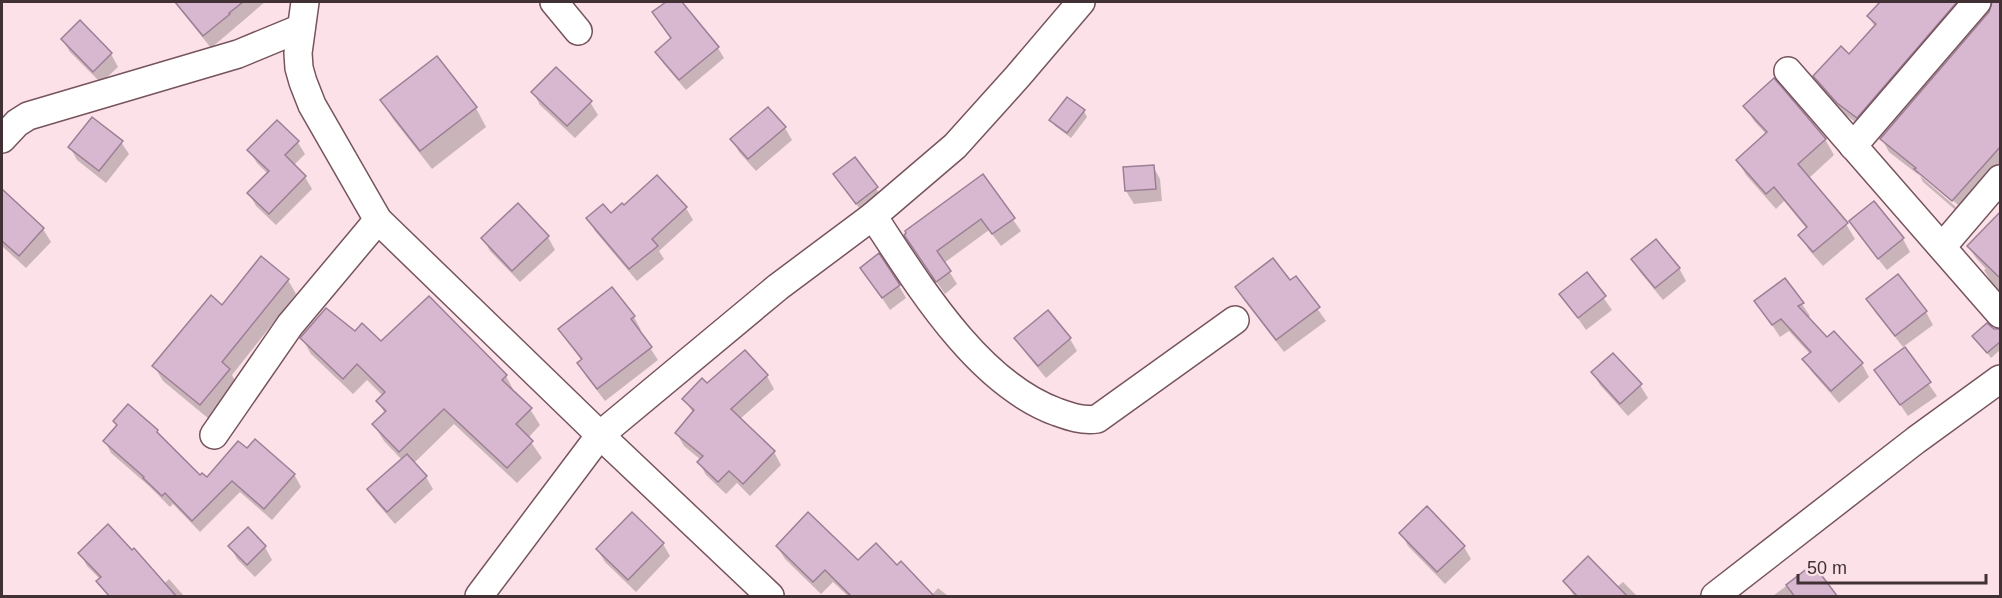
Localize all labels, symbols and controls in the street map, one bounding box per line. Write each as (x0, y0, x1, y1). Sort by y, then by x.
scale bar (1798, 547, 1986, 585)
text: 50 m (1807, 558, 1847, 578)

